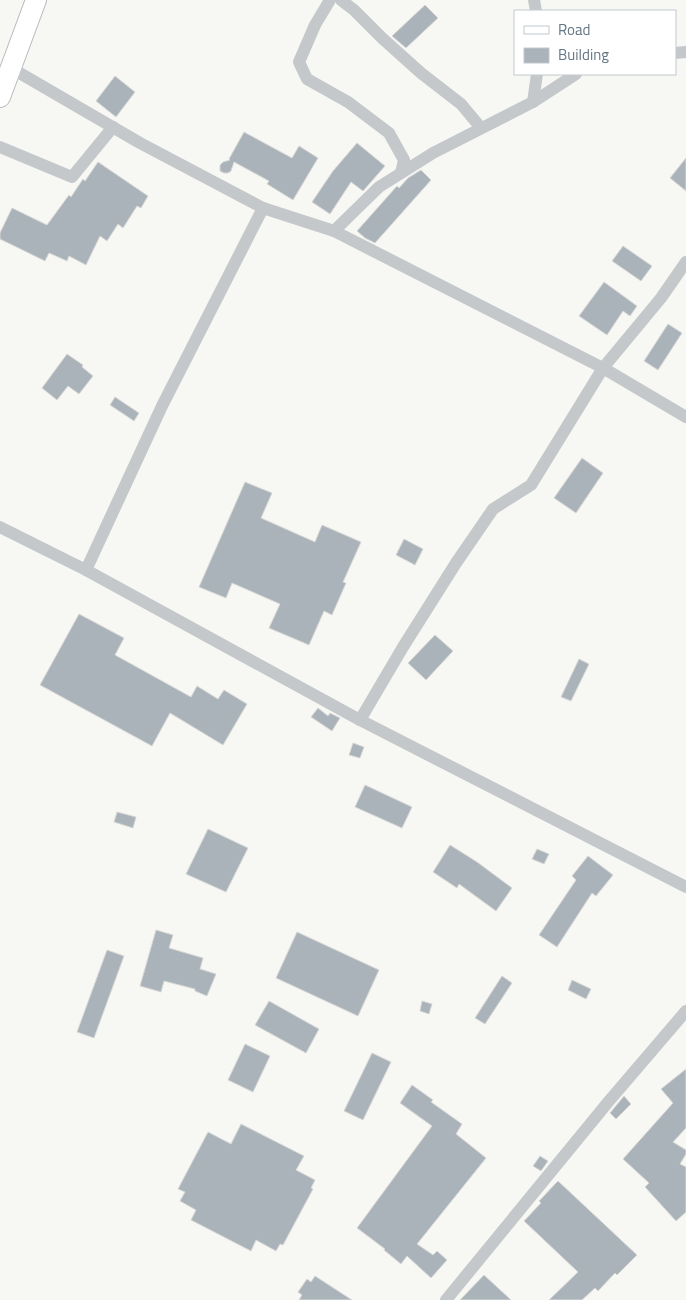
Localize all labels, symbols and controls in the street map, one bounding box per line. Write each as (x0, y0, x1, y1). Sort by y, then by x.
legend (514, 10, 676, 75)
text: Road (558, 18, 590, 41)
text: Building (558, 43, 609, 66)

